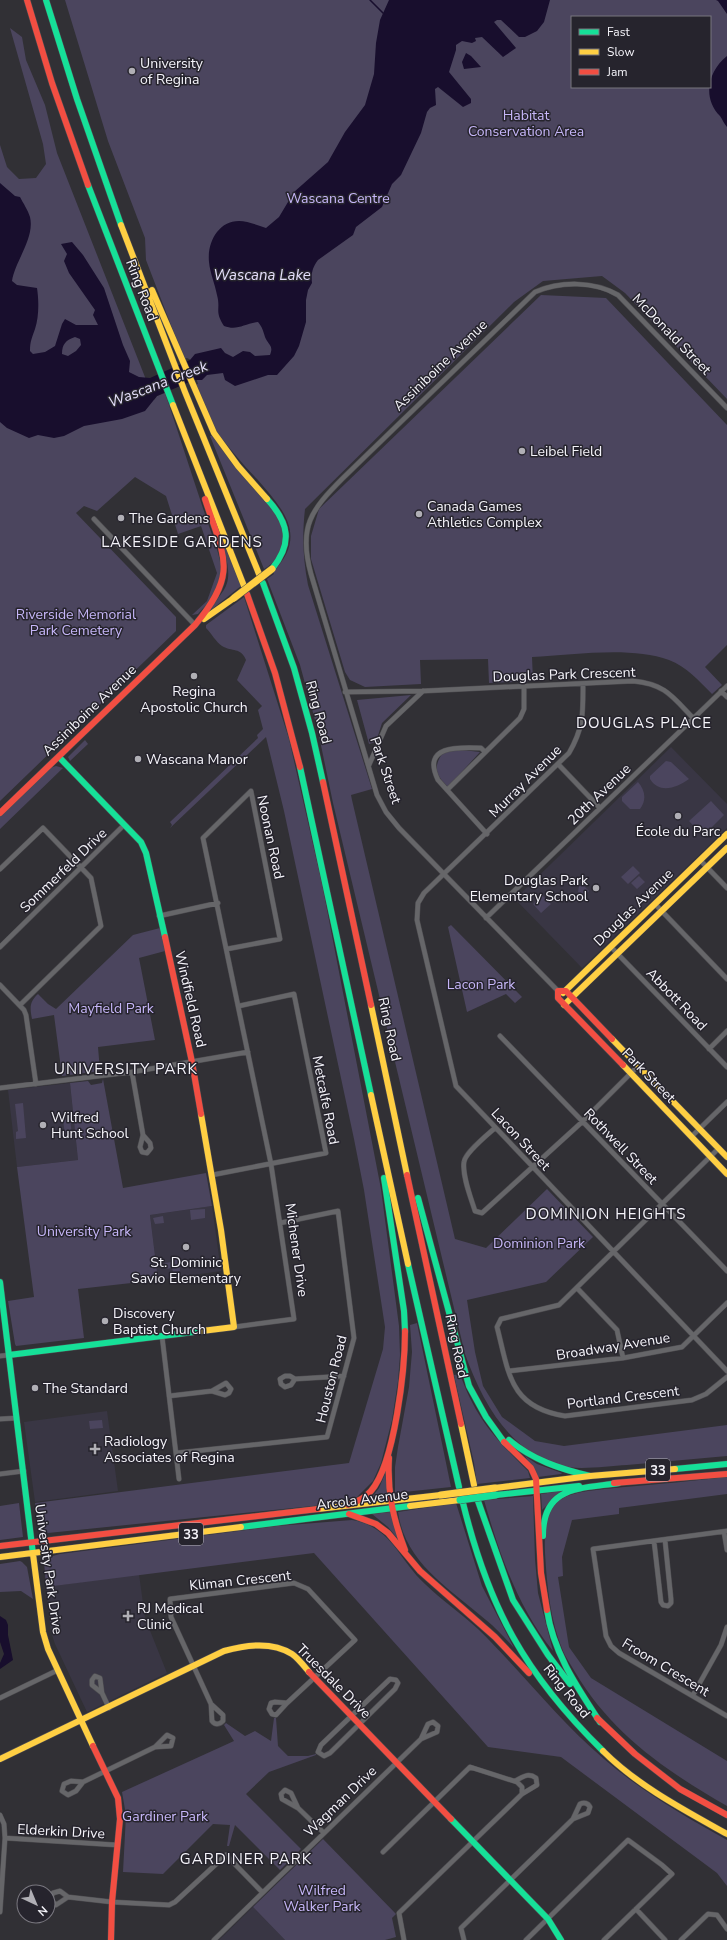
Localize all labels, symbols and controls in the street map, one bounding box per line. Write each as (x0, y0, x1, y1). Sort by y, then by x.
legend (571, 16, 711, 88)
text: Fast (607, 24, 630, 40)
text: Slow (607, 44, 635, 60)
place label: University of Regina (140, 54, 204, 89)
text: Jam (606, 64, 628, 80)
marker: University of Regina (127, 66, 137, 76)
park label: Habitat Conservation Area (468, 106, 584, 141)
park label: Wascana Centre (286, 189, 390, 208)
street label: Ring Road (121, 256, 162, 324)
water label: Wascana Lake (213, 265, 311, 285)
street label: McDonald Street (628, 290, 715, 379)
street label: Assiniboine Avenue (389, 316, 492, 415)
water label: Wascana Creek (105, 356, 211, 412)
place label: Leibel Field (530, 442, 602, 461)
marker: Leibel Field (517, 446, 527, 456)
place label: Canada Games Athletics Complex (427, 497, 543, 532)
place label: The Gardens (129, 509, 209, 528)
marker: Canada Games Athletics Complex (414, 509, 424, 519)
marker: The Gardens (116, 513, 126, 523)
district label: LAKESIDE GARDENS (101, 532, 263, 552)
park label: Riverside Memorial Park Cemetery (16, 605, 137, 640)
street label: Assiniboine Avenue (38, 661, 141, 760)
street label: Douglas Park Crescent (492, 663, 636, 686)
marker: Regina Apostolic Church (189, 671, 199, 681)
street label: Ring Road (301, 678, 336, 746)
place label: Regina Apostolic Church (140, 682, 248, 717)
district label: DOUGLAS PLACE (576, 713, 712, 733)
street label: Park Street (365, 734, 406, 806)
street label: Murray Avenue (485, 741, 566, 822)
place label: Wascana Manor (146, 750, 248, 769)
marker: Wascana Manor (133, 754, 143, 764)
street label: 20th Avenue (564, 759, 635, 829)
street label: Noonan Road (252, 793, 289, 881)
marker: École du Parc (673, 811, 683, 821)
place label: École du Parc (636, 822, 721, 841)
street label: Sommerfeld Drive (16, 824, 111, 917)
street label: Douglas Avenue (589, 864, 677, 950)
place label: Douglas Park Elementary School (470, 871, 589, 906)
marker: Douglas Park Elementary School (591, 883, 601, 893)
street label: Windfield Road (170, 949, 211, 1049)
street label: Abbott Road (642, 964, 711, 1035)
park label: Lacon Park (447, 975, 516, 994)
street label: Ring Road (373, 995, 406, 1063)
park label: Mayfield Park (68, 999, 155, 1018)
street label: Park Street (618, 1044, 680, 1107)
street label: Metcalfe Road (308, 1054, 343, 1146)
district label: UNIVERSITY PARK (54, 1059, 198, 1079)
street label: Lacon Street (487, 1104, 555, 1175)
street label: Rothwell Street (579, 1104, 662, 1189)
place label: Wilfred Hunt School (51, 1108, 130, 1143)
marker: Wilfred Hunt School (38, 1120, 48, 1130)
street label: Michener Drive (281, 1202, 312, 1298)
district label: DOMINION HEIGHTS (526, 1204, 686, 1224)
park label: University Park (37, 1222, 132, 1241)
park label: Dominion Park (493, 1234, 586, 1253)
marker: St. Dominic Savio Elementary (181, 1242, 191, 1252)
place label: St. Dominic Savio Elementary (131, 1253, 242, 1288)
place label: Discovery Baptist Church (113, 1304, 206, 1339)
street label: Ring Road (440, 1312, 473, 1380)
marker: Discovery Baptist Church (100, 1316, 110, 1326)
street label: Broadway Avenue (555, 1328, 671, 1365)
street label: Houston Road (311, 1333, 352, 1425)
place label: The Standard (43, 1379, 128, 1398)
street label: Portland Crescent (566, 1381, 680, 1414)
marker: The Standard (30, 1383, 40, 1393)
place label: Radiology Associates of Regina (104, 1432, 235, 1467)
marker: Radiology Associates of Regina (89, 1443, 101, 1455)
road number: 33 (646, 1459, 670, 1481)
street label: Arcola Avenue (315, 1484, 409, 1515)
street label: University Park Drive (30, 1503, 67, 1635)
road number: 33 (179, 1523, 203, 1545)
street label: Kliman Crescent (188, 1566, 292, 1595)
place label: RJ Medical Clinic (137, 1599, 204, 1634)
marker: RJ Medical Clinic (122, 1610, 134, 1622)
street label: Froom Crescent (619, 1634, 713, 1701)
street label: Truesdale Drive (292, 1640, 375, 1723)
street label: Ring Road (539, 1660, 594, 1723)
street label: Wagman Drive (300, 1762, 381, 1841)
park label: Gardiner Park (122, 1807, 209, 1826)
street label: Elderkin Drive (17, 1820, 105, 1843)
district label: GARDINER PARK (180, 1849, 312, 1869)
park label: Wilfred Walker Park (283, 1881, 362, 1916)
north arrow (16, 1884, 56, 1924)
text: N (34, 1903, 51, 1919)

